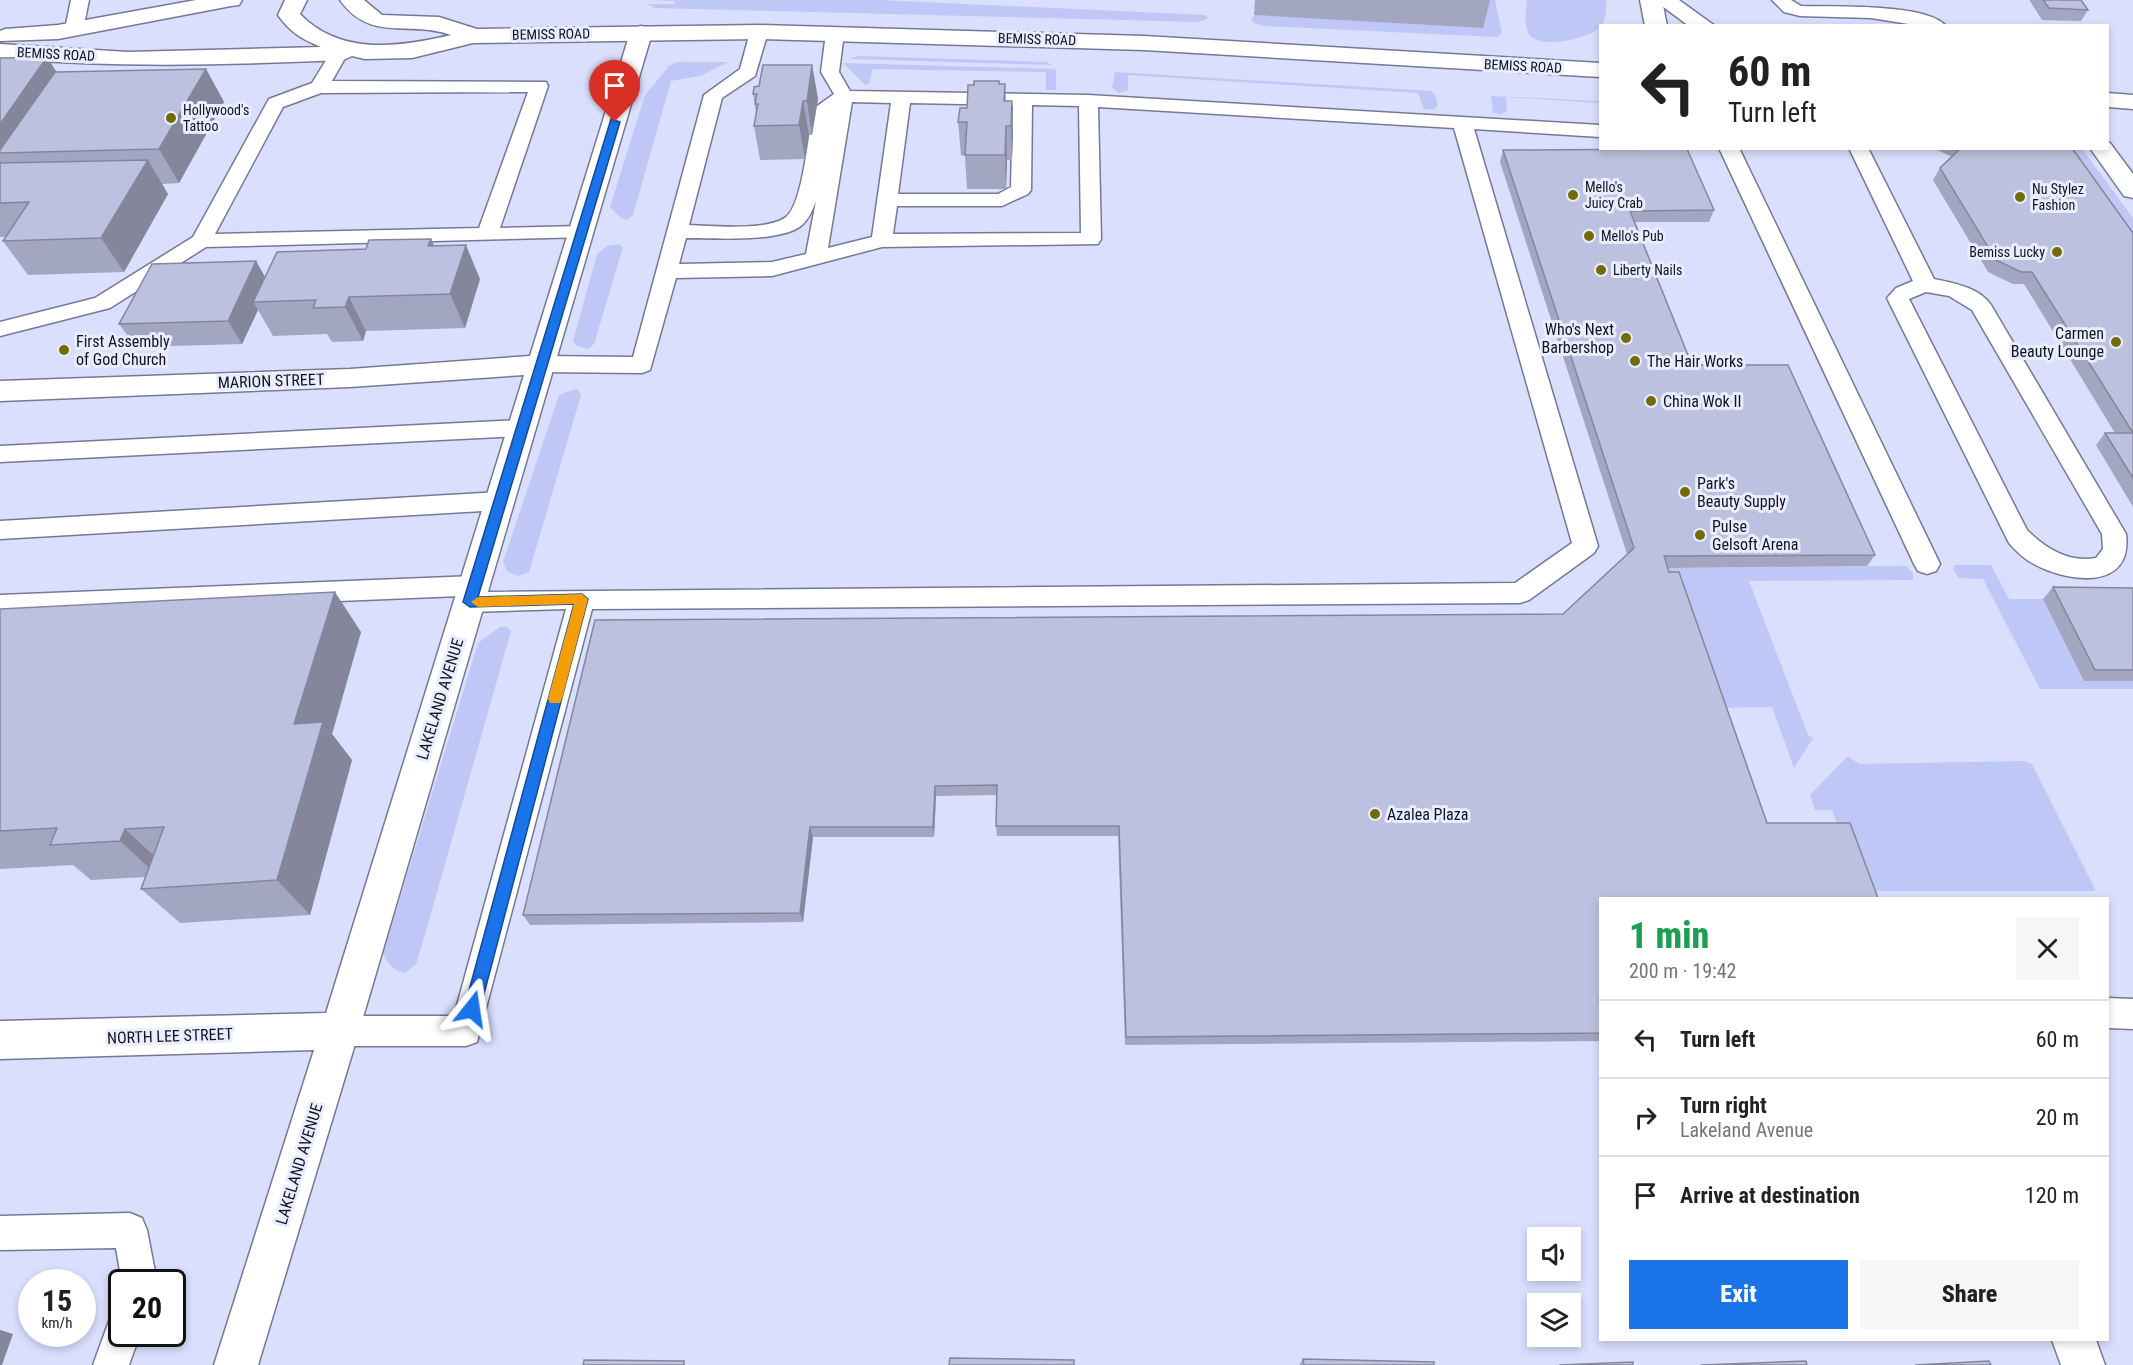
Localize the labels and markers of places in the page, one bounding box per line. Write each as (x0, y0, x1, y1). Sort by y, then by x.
pin (589, 60, 640, 122)
place label: Hollywood's Tattoo (183, 102, 249, 134)
marker: Hollywood's Tattoo (164, 111, 178, 125)
place label: Mello's Juicy Crab (1585, 179, 1643, 211)
place label: Nu Stylez Fashion (2032, 181, 2084, 213)
marker: Mello's Juicy Crab (1566, 188, 1580, 202)
marker: Nu Stylez Fashion (2013, 190, 2027, 204)
place label: Mello's Pub (1601, 228, 1664, 244)
marker: Mello's Pub (1582, 229, 1596, 243)
place label: Bemiss Lucky (1969, 244, 2045, 260)
marker: Bemiss Lucky (2050, 245, 2064, 259)
place label: Liberty Nails (1613, 262, 1682, 278)
marker: Liberty Nails (1594, 263, 1608, 277)
place label: Who's Next Barbershop (1542, 320, 1614, 357)
place label: Carmen Beauty Lounge (2011, 324, 2104, 361)
marker: Who's Next Barbershop (1619, 331, 1633, 345)
place label: First Assembly of God Church (76, 332, 170, 369)
marker: Carmen Beauty Lounge (2109, 335, 2123, 349)
marker: First Assembly of God Church (57, 343, 71, 357)
place label: The Hair Works (1647, 352, 1743, 371)
marker: The Hair Works (1628, 354, 1642, 368)
place label: China Wok II (1663, 392, 1741, 411)
marker: China Wok II (1644, 394, 1658, 408)
place label: Park's Beauty Supply (1697, 474, 1786, 511)
marker: Park's Beauty Supply (1678, 485, 1692, 499)
place label: Pulse Gelsoft Arena (1712, 517, 1798, 554)
marker: Pulse Gelsoft Arena (1693, 528, 1707, 542)
place label: Azalea Plaza (1387, 805, 1468, 824)
marker: Azalea Plaza (1368, 807, 1382, 821)

